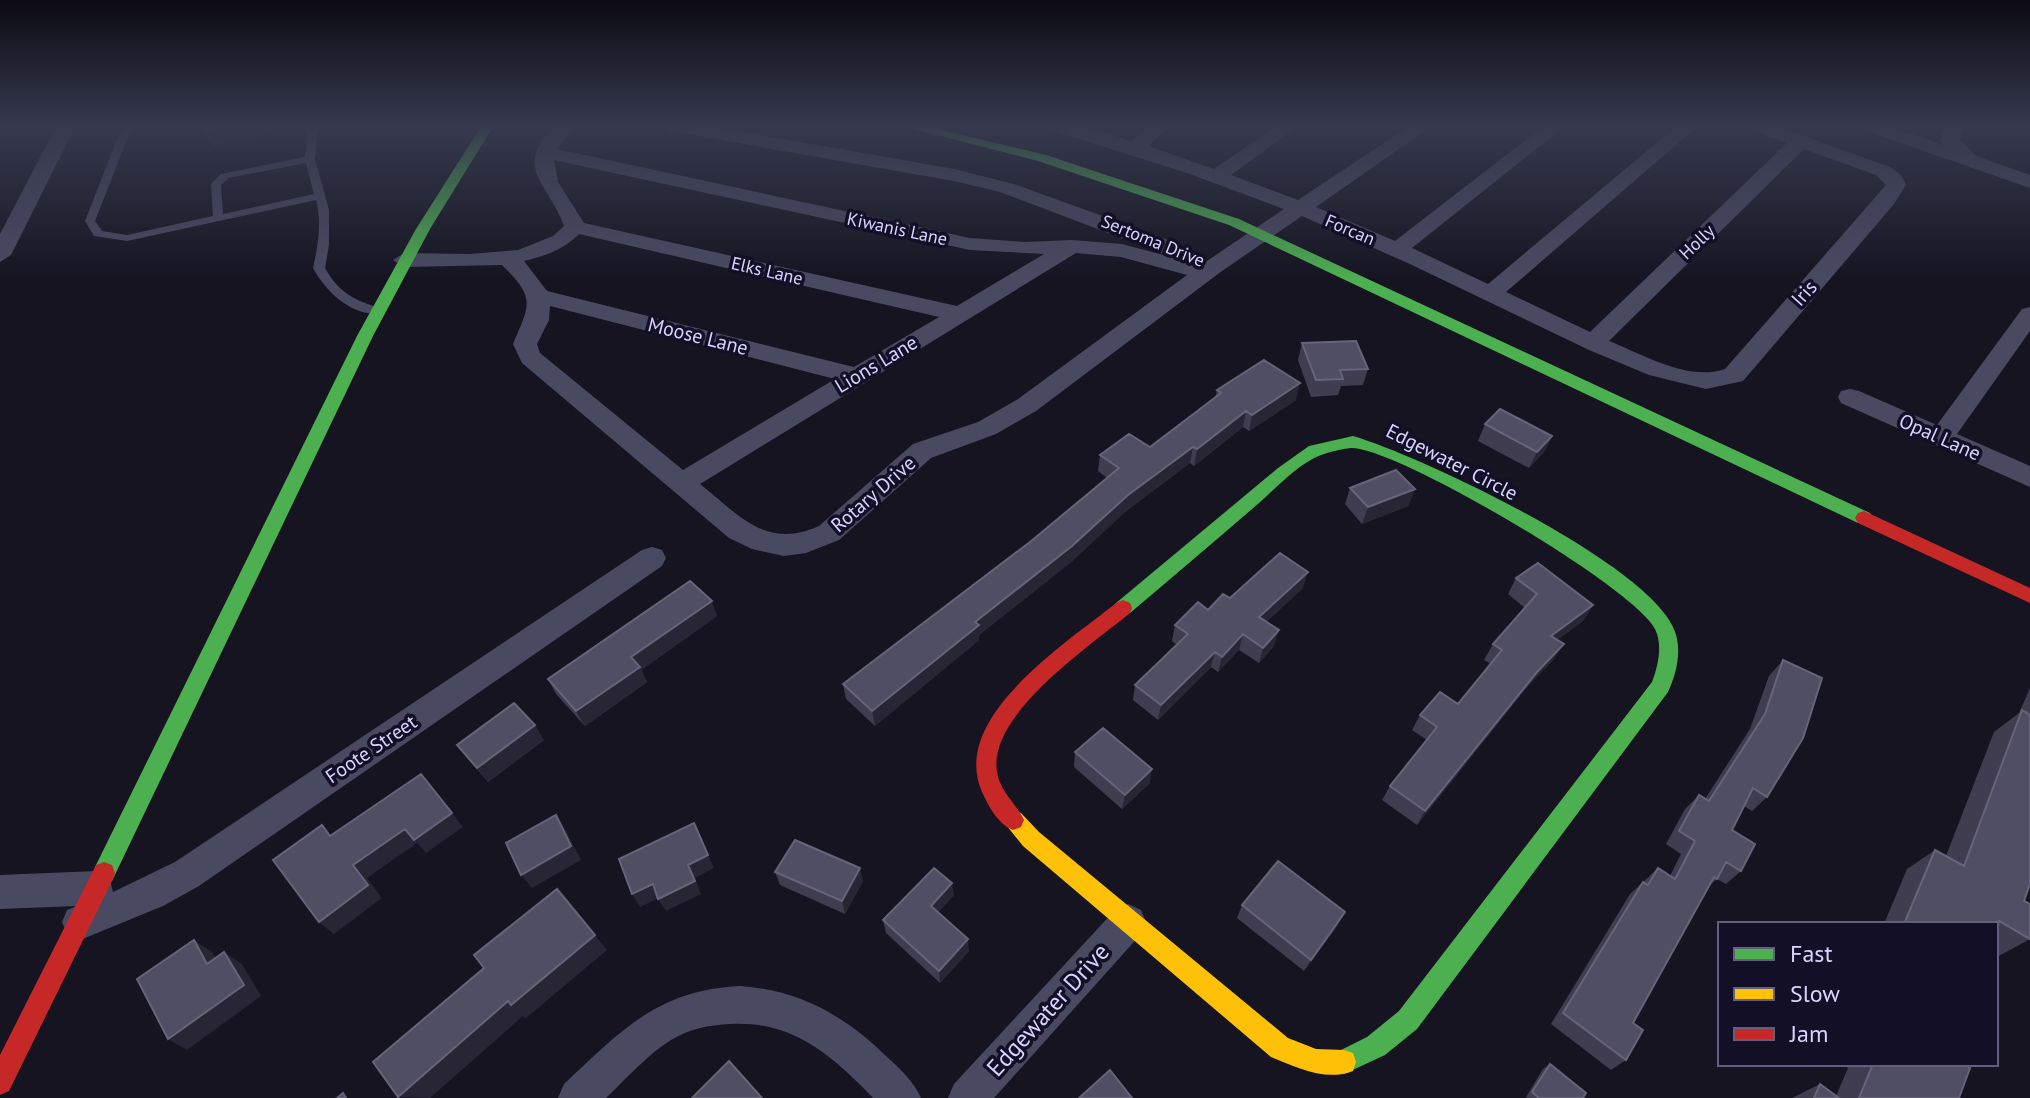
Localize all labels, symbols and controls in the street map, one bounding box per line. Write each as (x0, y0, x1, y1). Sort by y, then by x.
street label: Kiwanis Lane (845, 207, 949, 250)
street label: Sertoma Drive (1098, 209, 1208, 272)
street label: Forcan (1322, 209, 1379, 250)
street label: Holly (1674, 219, 1720, 264)
street label: Elks Lane (729, 251, 805, 290)
street label: Iris (1786, 274, 1822, 312)
street label: Moose Lane (645, 311, 751, 361)
street label: Lions Lane (830, 329, 922, 399)
street label: Opal Lane (1895, 408, 1985, 466)
street label: Edgewater Circle (1382, 418, 1522, 506)
street label: Rotary Drive (825, 450, 921, 538)
street label: Foote Street (320, 709, 422, 789)
legend (1718, 922, 1998, 1066)
street label: Edgewater Drive (980, 937, 1116, 1083)
text: Fast (1790, 938, 1833, 969)
text: Slow (1790, 978, 1840, 1009)
text: Jam (1789, 1018, 1828, 1049)

